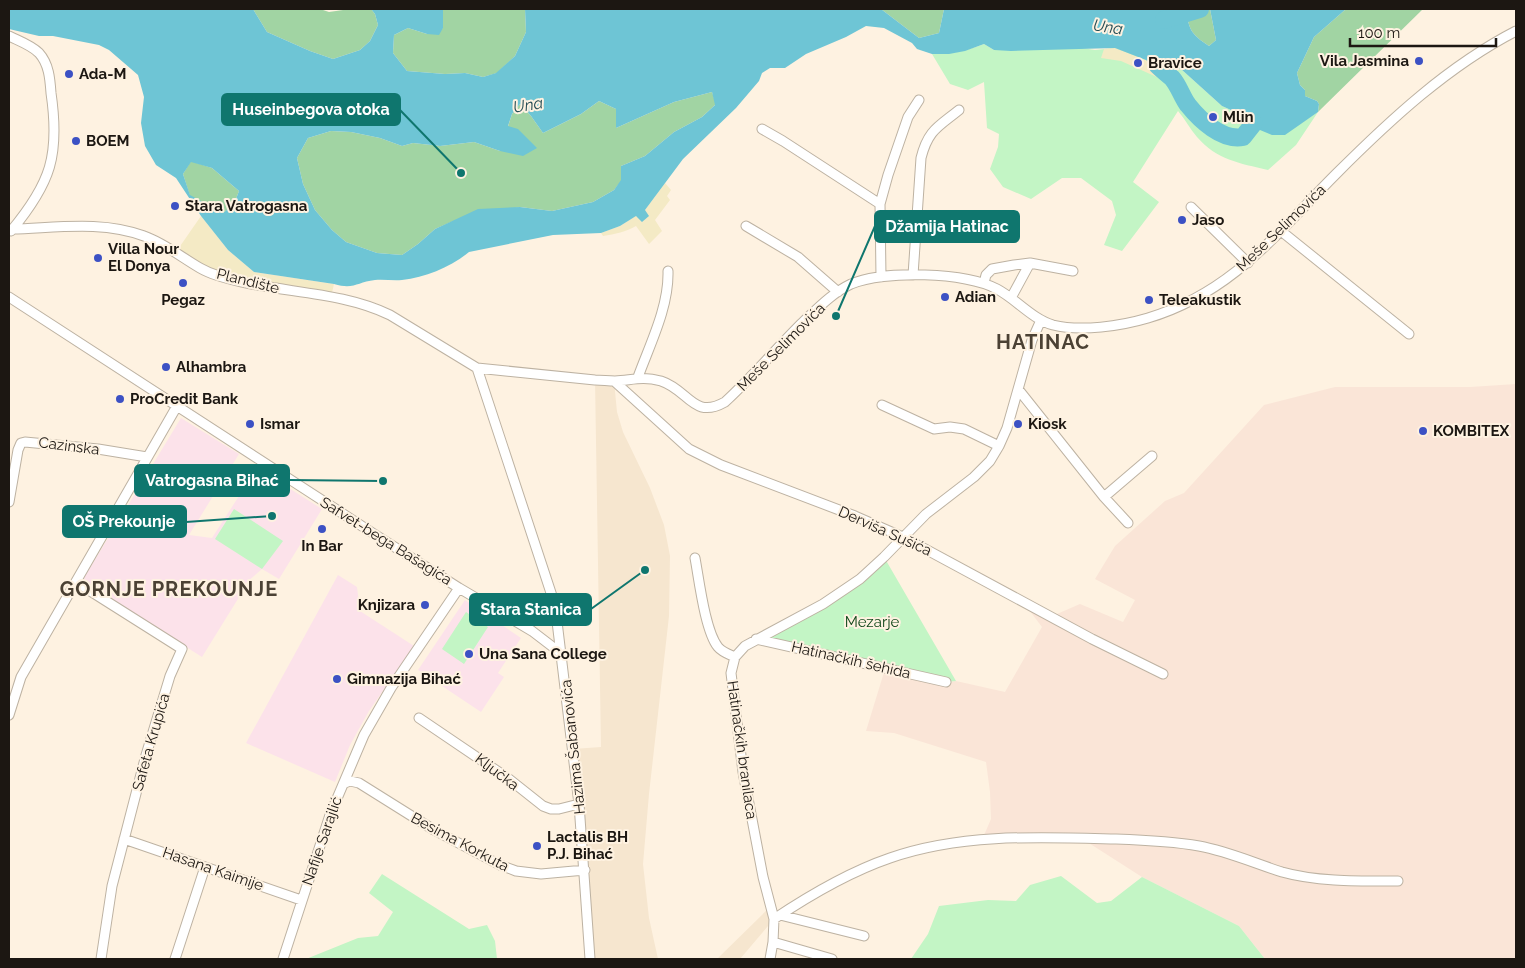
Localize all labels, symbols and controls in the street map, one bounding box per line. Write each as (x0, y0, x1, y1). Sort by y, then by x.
scale bar (1350, 15, 1496, 47)
water label: Una (1092, 16, 1125, 39)
text: 100 m (1358, 24, 1400, 42)
place label: Vila Jasmina (1320, 52, 1409, 70)
place label: Bravice (1148, 54, 1202, 72)
marker: Vila Jasmina (1413, 55, 1425, 67)
marker: Bravice (1132, 57, 1144, 69)
place label: Ada-M (79, 65, 126, 83)
marker: Ada-M (63, 68, 75, 80)
water label: Una (512, 93, 545, 117)
callout: Huseinbegova otoka (222, 94, 400, 125)
text: Huseinbegova otoka (232, 100, 390, 119)
place label: Mlin (1223, 108, 1254, 126)
marker: Mlin (1207, 111, 1219, 123)
place label: BOEM (86, 132, 130, 150)
marker: BOEM (70, 135, 82, 147)
street label: Meše Selimovića (1233, 181, 1329, 275)
place label: Stara Vatrogasna (185, 197, 308, 215)
marker: Stara Vatrogasna (169, 200, 181, 212)
callout: Džamija Hatinac (875, 211, 1019, 242)
place label: Jaso (1192, 211, 1224, 229)
marker: Jaso (1176, 214, 1188, 226)
text: Džamija Hatinac (885, 217, 1009, 236)
place label: Villa Nour El Donya (108, 240, 179, 275)
marker: Villa Nour El Donya (92, 252, 104, 264)
street label: Plandište (215, 265, 281, 298)
marker: Pegaz (177, 277, 189, 289)
place label: Adian (955, 288, 996, 306)
place label: Pegaz (161, 291, 205, 309)
marker: Adian (939, 291, 951, 303)
place label: Teleakustik (1159, 291, 1242, 309)
marker: Teleakustik (1143, 294, 1155, 306)
street label: Meše Selimovića (733, 299, 829, 395)
district label: HATINAC (996, 330, 1090, 354)
place label: Alhambra (176, 358, 247, 376)
marker: Alhambra (160, 361, 172, 373)
place label: ProCredit Bank (130, 390, 239, 408)
marker: ProCredit Bank (114, 393, 126, 405)
place label: Ismar (260, 415, 300, 433)
place label: Kiosk (1028, 415, 1067, 433)
marker: Ismar (244, 418, 256, 430)
marker: Kiosk (1012, 418, 1024, 430)
place label: KOMBITEX (1433, 422, 1510, 440)
marker: KOMBITEX (1417, 425, 1429, 437)
street label: Cazinska (38, 433, 100, 459)
callout: Vatrogasna Bihać (135, 465, 289, 496)
text: Vatrogasna Bihać (145, 471, 279, 490)
street label: Safvet-bega Bašagića (317, 493, 455, 589)
street label: Derviša Sušića (836, 502, 934, 560)
callout: OŠ Prekounje (63, 506, 186, 537)
text: OŠ Prekounje (73, 511, 176, 531)
marker: In Bar (316, 523, 328, 535)
place label: In Bar (301, 537, 343, 555)
district label: GORNJE PREKOUNJE (60, 577, 278, 601)
callout: Stara Stanica (470, 594, 591, 625)
place label: Knjizara (358, 596, 415, 614)
marker: Knjizara (419, 599, 431, 611)
text: Stara Stanica (480, 600, 582, 619)
park label: Mezarje (845, 613, 900, 631)
street label: Hatinačkih šehida (790, 638, 912, 682)
place label: Una Sana College (479, 645, 607, 663)
marker: Una Sana College (463, 648, 475, 660)
place label: Gimnazija Bihać (347, 670, 461, 688)
marker: Gimnazija Bihać (331, 673, 343, 685)
street label: Hazima Šabanovića (556, 679, 589, 815)
street label: Hatinačkih branilaca (723, 680, 761, 820)
street label: Safeta Krupića (129, 691, 173, 793)
street label: Ključka (471, 750, 523, 794)
street label: Nafije Sarajlić (298, 794, 346, 888)
street label: Besima Korkuta (408, 809, 512, 875)
place label: Lactalis BH P.J. Bihać (547, 828, 628, 863)
marker: Lactalis BH P.J. Bihać (531, 840, 543, 852)
street label: Hasana Kaimije (160, 843, 266, 895)

